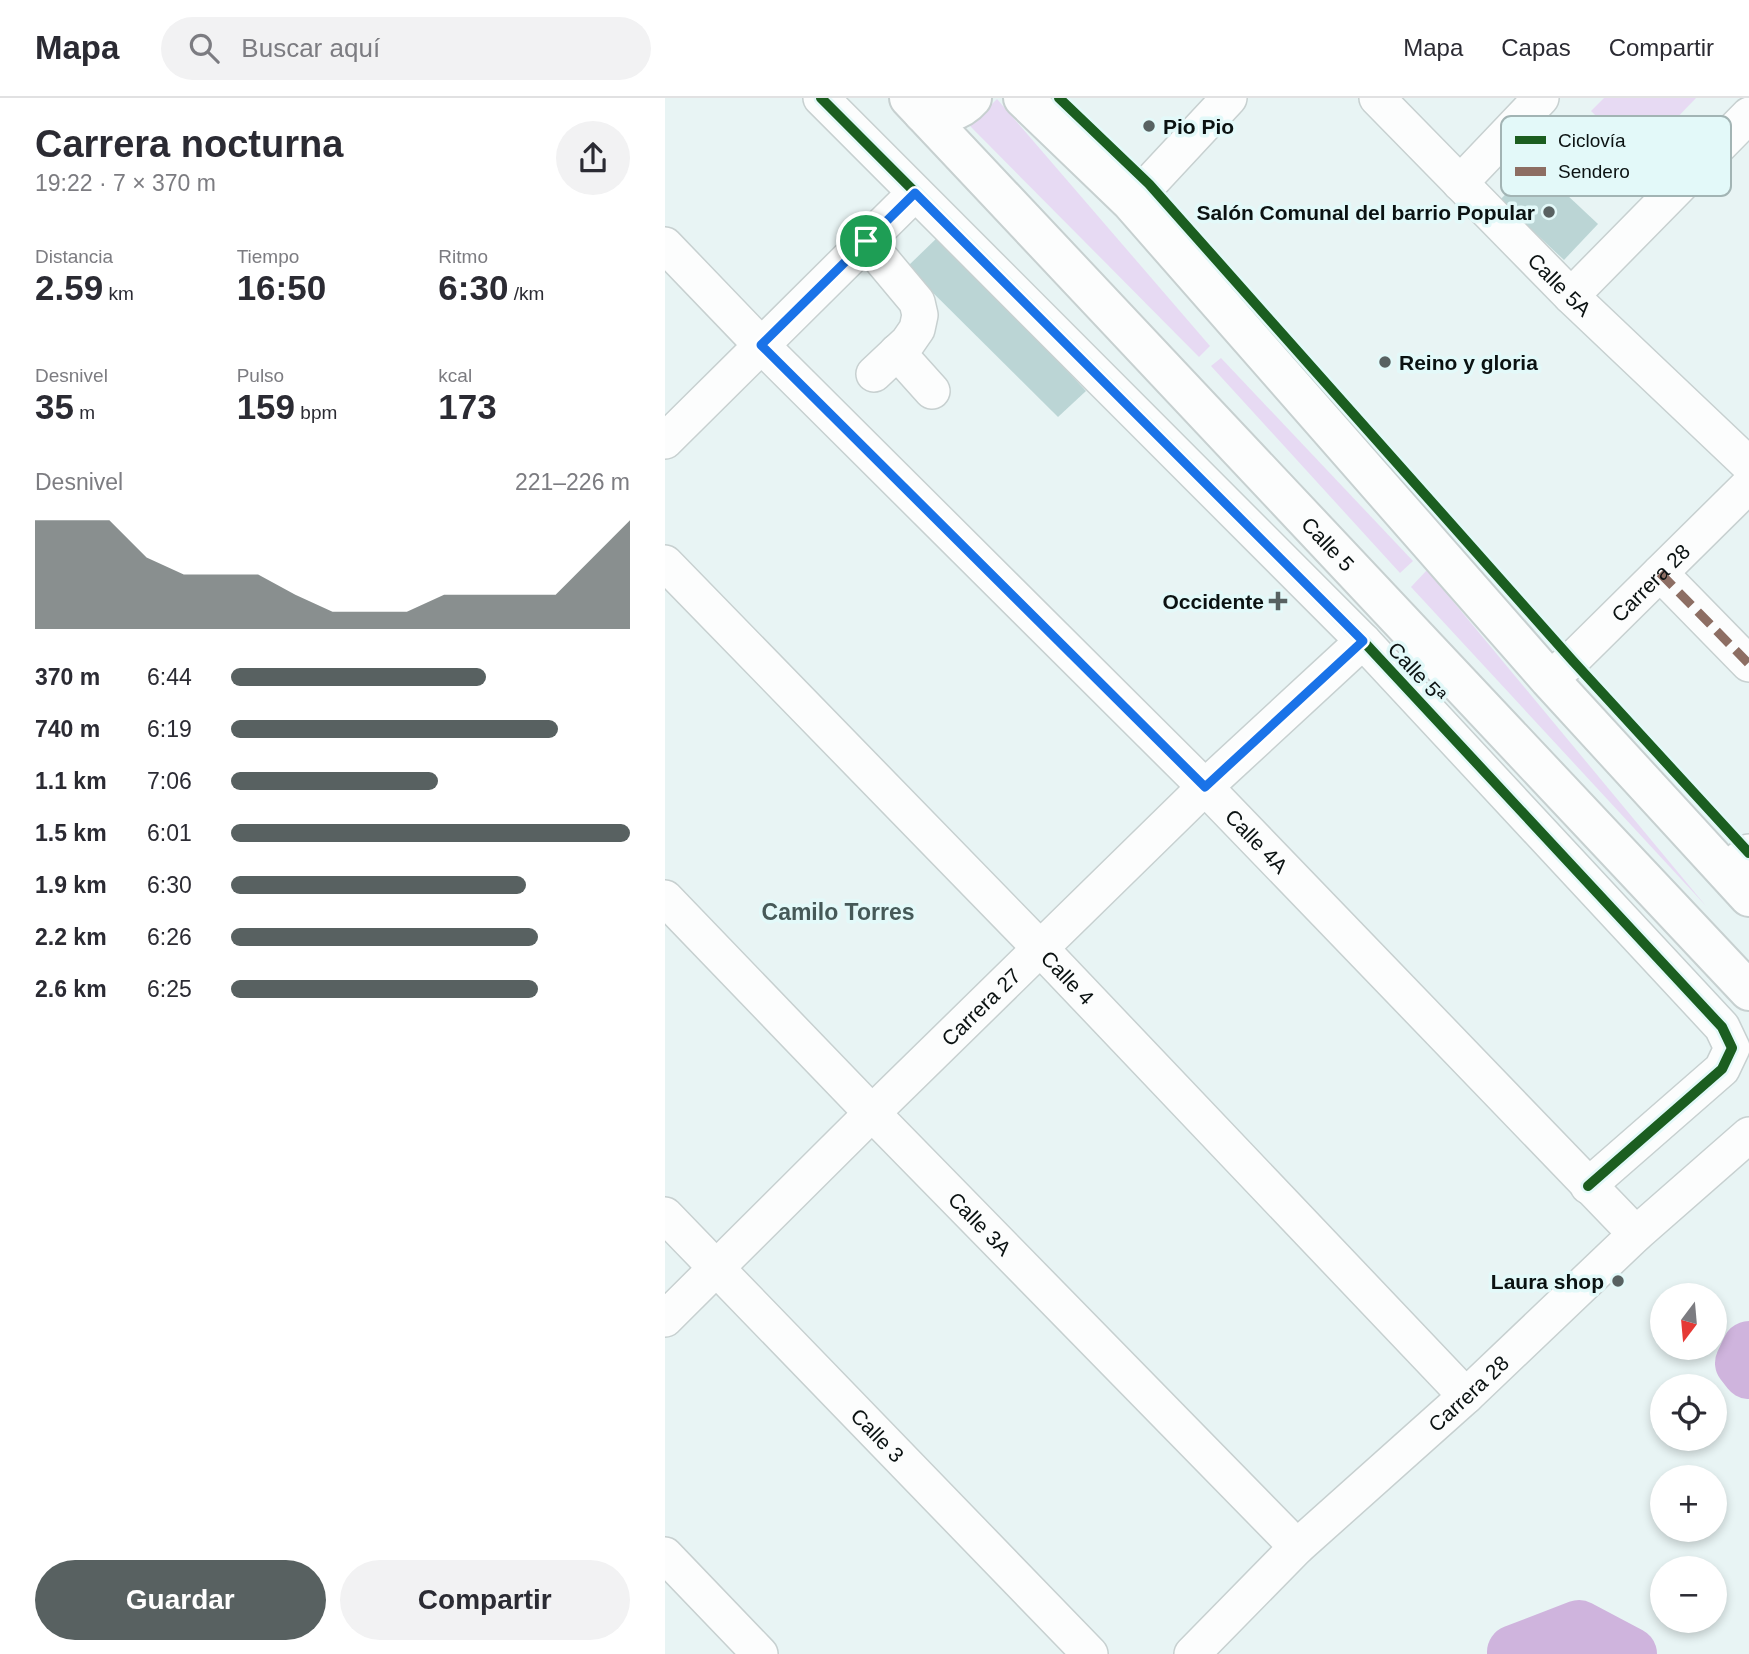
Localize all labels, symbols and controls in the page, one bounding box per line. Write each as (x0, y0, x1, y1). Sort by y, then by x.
search box (161, 17, 651, 80)
text: Mapa (35, 29, 119, 66)
icon: search (185, 29, 223, 67)
text: Buscar aquí (241, 33, 380, 63)
text: Mapa (1403, 34, 1463, 61)
text: Capas (1501, 34, 1571, 61)
text: Compartir (1609, 34, 1714, 61)
place label: Pio Pio (1163, 115, 1234, 138)
legend (1501, 116, 1731, 196)
marker: Pio Pio (1141, 118, 1157, 134)
button: share (556, 121, 630, 195)
text: Carrera nocturna (35, 123, 343, 165)
text: Ciclovía (1558, 130, 1626, 151)
text: Sendero (1558, 161, 1630, 182)
text: 19:22 · 7 × 370 m (35, 170, 216, 196)
place label: Salón Comunal del barrio Popular (1197, 201, 1535, 224)
marker: Salón Comunal del barrio Popular (1541, 204, 1557, 220)
pin (836, 211, 896, 271)
icon: arrive (847, 222, 885, 260)
text: Distancia (35, 246, 113, 267)
text: Tiempo (237, 246, 299, 267)
text: Ritmo (438, 246, 488, 267)
street label: Calle 5A (1524, 248, 1596, 321)
text: 2.59 (35, 268, 103, 307)
text: 16:50 (237, 268, 326, 307)
text: 6:30 (438, 268, 508, 307)
text: km (103, 283, 134, 304)
text: /km (508, 283, 544, 304)
place label: Reino y gloria (1399, 351, 1538, 374)
marker: Reino y gloria (1377, 354, 1393, 370)
text: Desnivel (35, 365, 108, 386)
text: Pulso (237, 365, 284, 386)
text: kcal (438, 365, 472, 386)
text: 35 (35, 387, 74, 426)
text: 159 (237, 387, 295, 426)
text: 173 (438, 387, 497, 426)
text: m (74, 402, 95, 423)
text: bpm (295, 402, 337, 423)
text: Desnivel (35, 469, 123, 495)
text: 221–226 m (515, 469, 630, 495)
street label: Calle 5 (1298, 512, 1359, 575)
street label: Carrera 28 (1607, 539, 1694, 626)
place label: Occidente (1162, 590, 1264, 613)
marker: Occidente (1270, 593, 1286, 609)
street label: Calle 5ª (1384, 637, 1451, 707)
text: 370 m (35, 664, 100, 690)
text: 6:44 (147, 664, 192, 690)
text: 740 m (35, 716, 100, 742)
text: 6:19 (147, 716, 192, 742)
text: 1.1 km (35, 768, 107, 794)
text: 7:06 (147, 768, 192, 794)
street label: Calle 4A (1221, 804, 1293, 877)
text: 1.5 km (35, 820, 107, 846)
text: 6:01 (147, 820, 192, 846)
text: 1.9 km (35, 872, 107, 898)
text: 6:30 (147, 872, 192, 898)
district label: Camilo Torres (762, 899, 914, 925)
text: 2.2 km (35, 924, 107, 950)
text: 6:26 (147, 924, 192, 950)
street label: Calle 4 (1037, 946, 1099, 1009)
street label: Carrera 27 (937, 963, 1025, 1050)
text: 2.6 km (35, 976, 107, 1002)
text: 6:25 (147, 976, 192, 1002)
street label: Calle 3A (944, 1187, 1016, 1260)
place label: Laura shop (1491, 1270, 1604, 1293)
marker: Laura shop (1610, 1273, 1626, 1289)
north arrow (1650, 1283, 1727, 1360)
map controls (1650, 1283, 1727, 1633)
street label: Carrera 28 (1423, 1351, 1513, 1436)
button: locate (1650, 1374, 1727, 1451)
street label: Calle 3 (847, 1403, 909, 1466)
button: + (1650, 1465, 1727, 1542)
button: − (1650, 1556, 1727, 1633)
button: Guardar (35, 1560, 326, 1640)
button: Compartir (340, 1560, 630, 1640)

